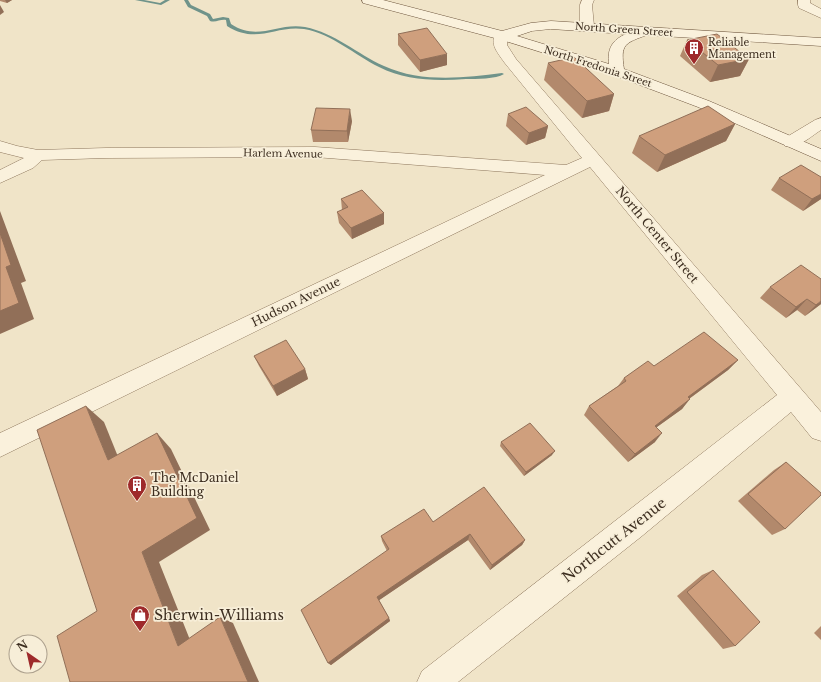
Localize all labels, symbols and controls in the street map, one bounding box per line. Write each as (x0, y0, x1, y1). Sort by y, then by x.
street label: North Green Street (575, 20, 674, 39)
place label: Reliable Management (708, 36, 776, 61)
building icon: Reliable Management (683, 37, 705, 65)
street label: North Fredonia Street (542, 43, 654, 90)
street label: Harlem Avenue (243, 146, 323, 161)
street label: North Center Street (613, 183, 702, 286)
street label: Hudson Avenue (249, 273, 343, 330)
place label: The McDaniel Building (151, 470, 239, 499)
building icon: The McDaniel Building (126, 474, 148, 502)
street label: Northcutt Avenue (558, 494, 670, 586)
shop icon: Sherwin-Williams (129, 604, 151, 632)
place label: Sherwin-Williams (154, 606, 284, 624)
north arrow (8, 634, 48, 674)
text: N (14, 637, 31, 654)

